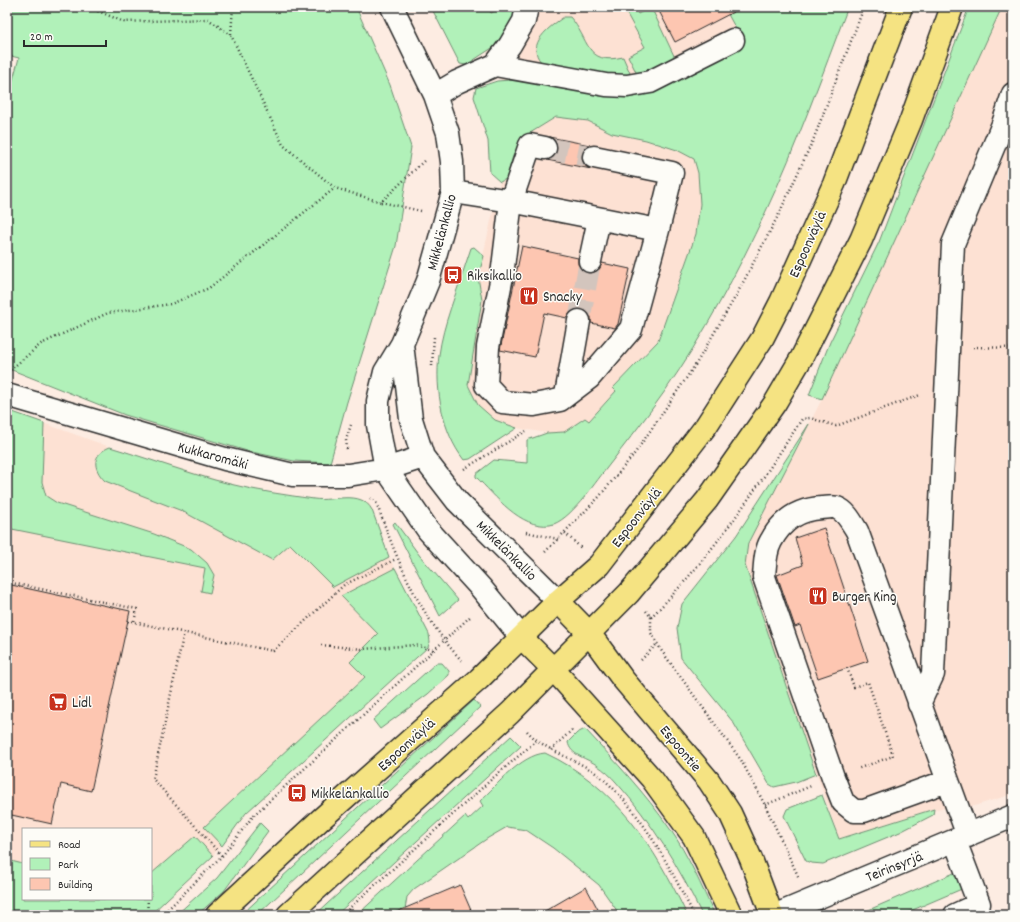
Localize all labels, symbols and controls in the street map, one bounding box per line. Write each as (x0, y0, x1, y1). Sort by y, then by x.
scale bar (24, 22, 106, 48)
text: 20 m (30, 29, 53, 46)
street label: Mikkelänkallio (422, 192, 464, 273)
street label: Espoonväylä (784, 207, 834, 282)
bus stop icon: Riksikallio (442, 264, 464, 286)
place label: Riksikallio (467, 266, 522, 288)
restaurant icon: Snacky (518, 285, 540, 307)
place label: Snacky (543, 287, 583, 309)
street label: Kukkaromäki (175, 437, 250, 477)
street label: Espoonväylä (607, 483, 668, 553)
street label: Mikkelänkallio (470, 516, 541, 587)
restaurant icon: Burger King (807, 585, 829, 607)
place label: Burger King (832, 587, 897, 609)
supermarket icon: Lidl (47, 691, 69, 713)
place label: Lidl (72, 693, 92, 715)
street label: Espoonväylä (374, 713, 442, 777)
street label: Espoontie (653, 721, 706, 778)
bus stop icon: Mikkelänkallio (286, 782, 308, 804)
place label: Mikkelänkallio (311, 784, 389, 806)
legend (22, 828, 152, 900)
text: Road (58, 837, 80, 854)
street label: Teirinsyrjä (863, 846, 927, 889)
text: Park (58, 857, 79, 874)
text: Building (58, 877, 93, 894)

